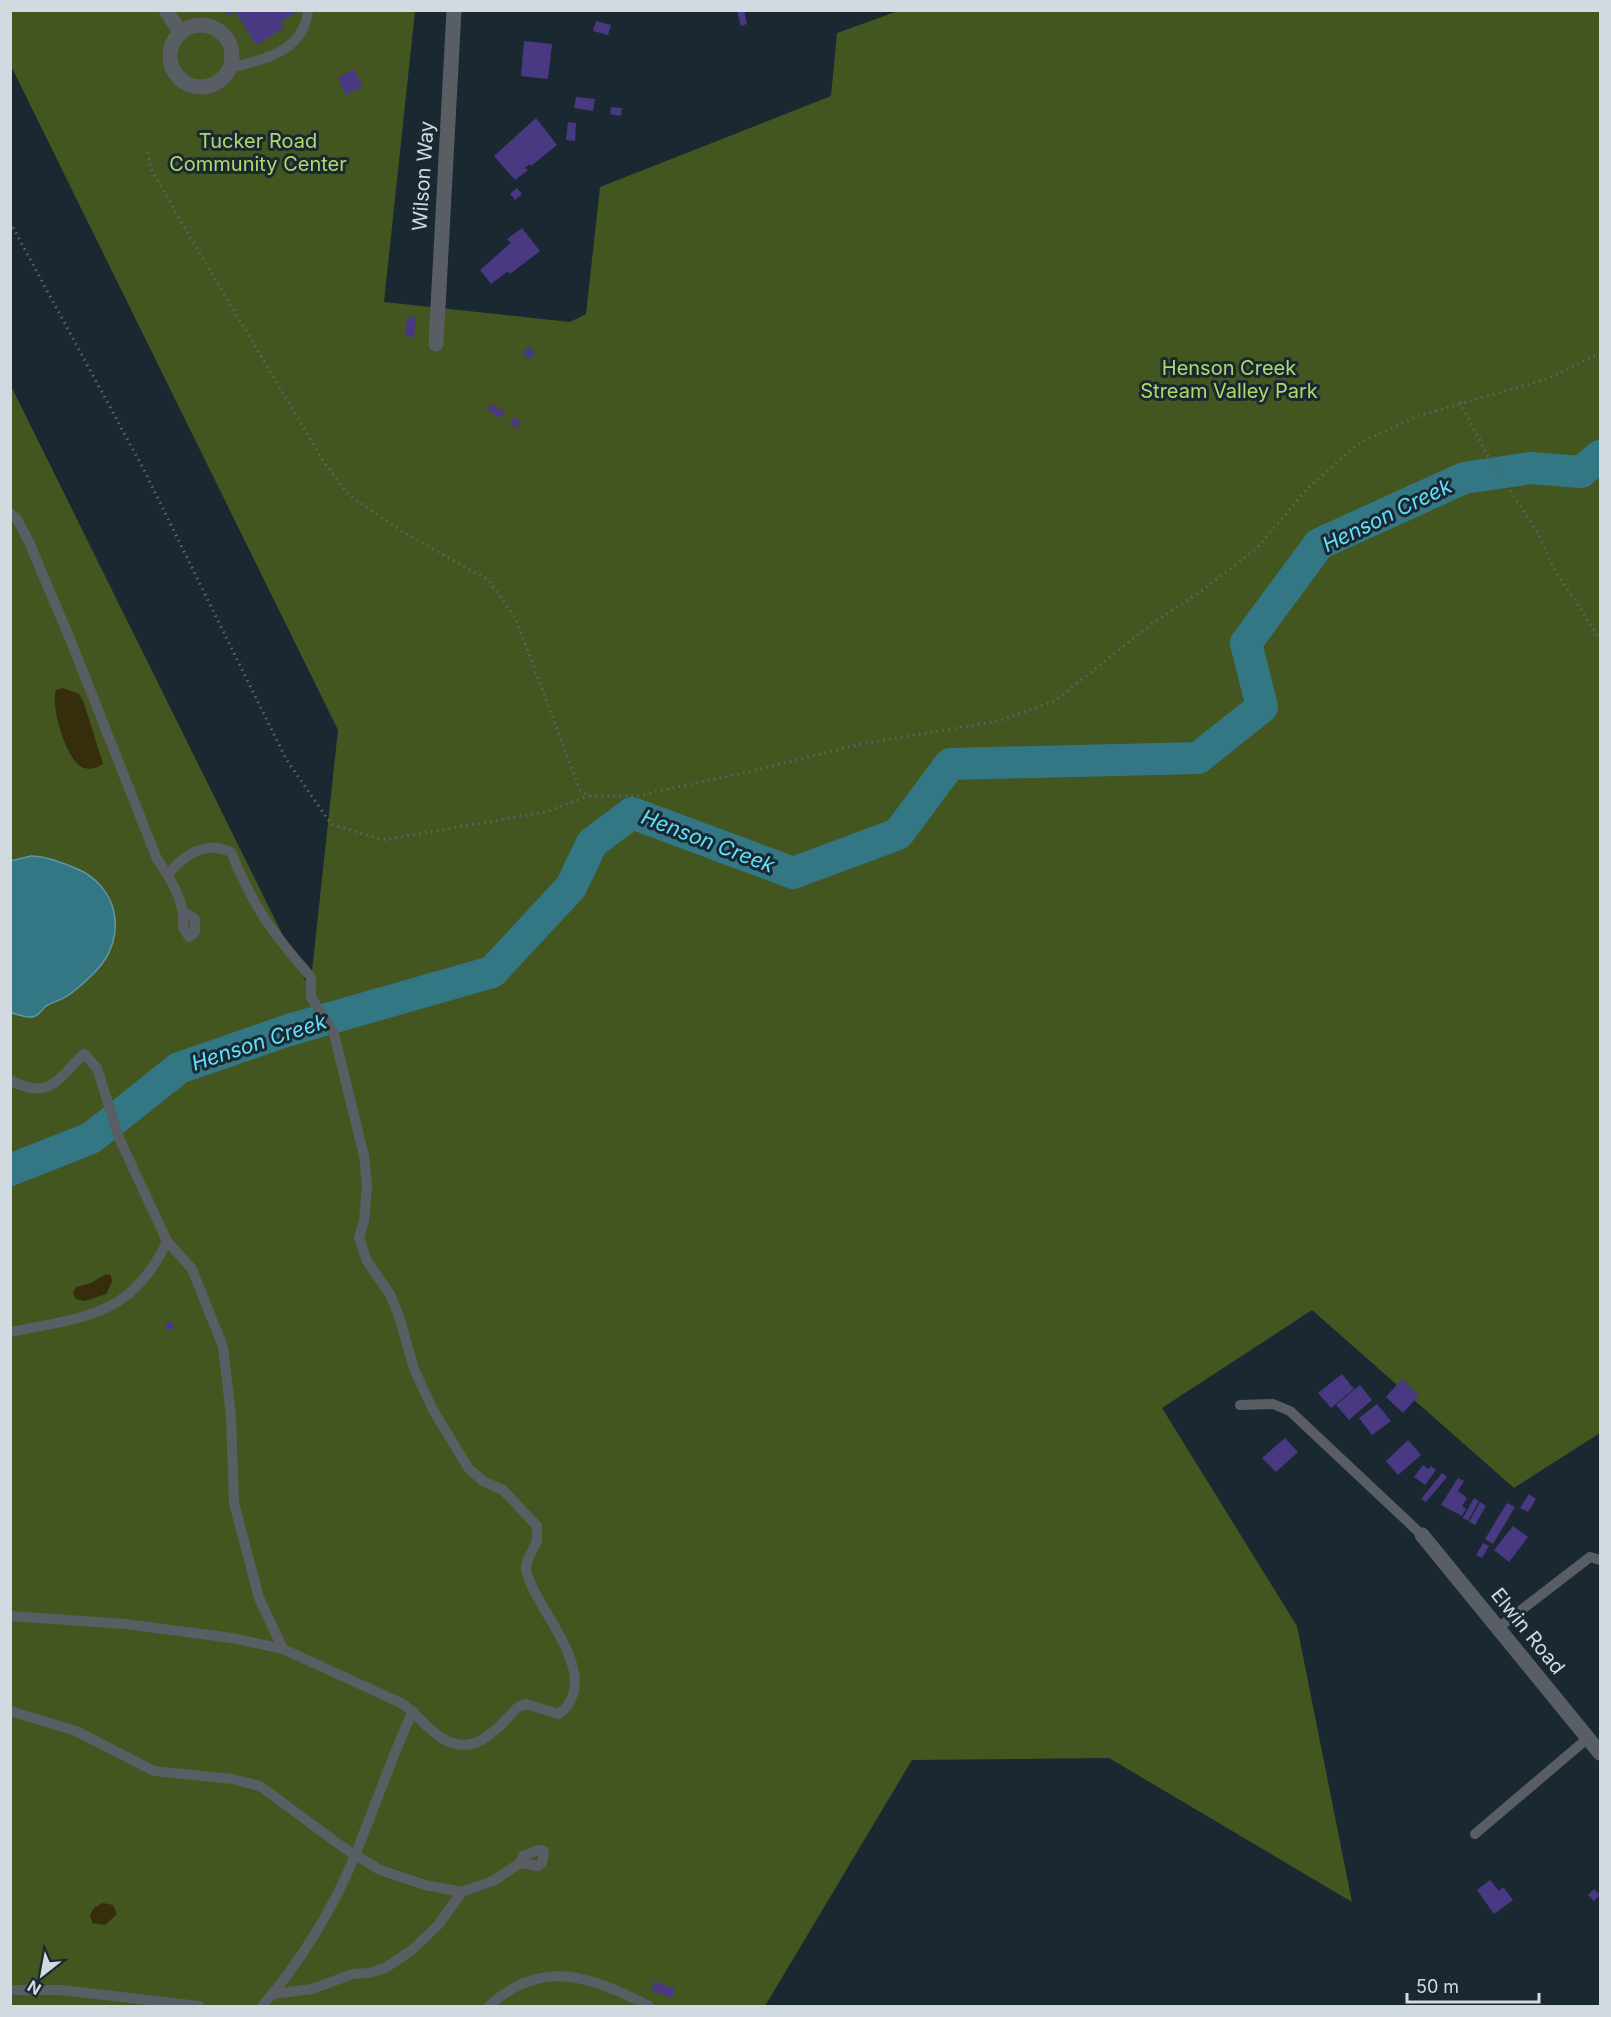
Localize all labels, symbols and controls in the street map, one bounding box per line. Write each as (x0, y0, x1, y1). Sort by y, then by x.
street label: Wilson Way (407, 120, 439, 232)
park label: Tucker Road Community Center (169, 129, 347, 176)
park label: Henson Creek Stream Valley Park (1140, 356, 1318, 403)
water label: Henson Creek (1318, 473, 1456, 557)
water label: Henson Creek (638, 804, 779, 878)
water label: Henson Creek (188, 1008, 330, 1076)
street label: Elwin Road (1486, 1583, 1570, 1679)
north arrow (12, 1945, 72, 2005)
scale bar (1407, 1966, 1539, 2004)
text: N (24, 1976, 45, 2000)
text: 50 m (1416, 1976, 1459, 1997)

